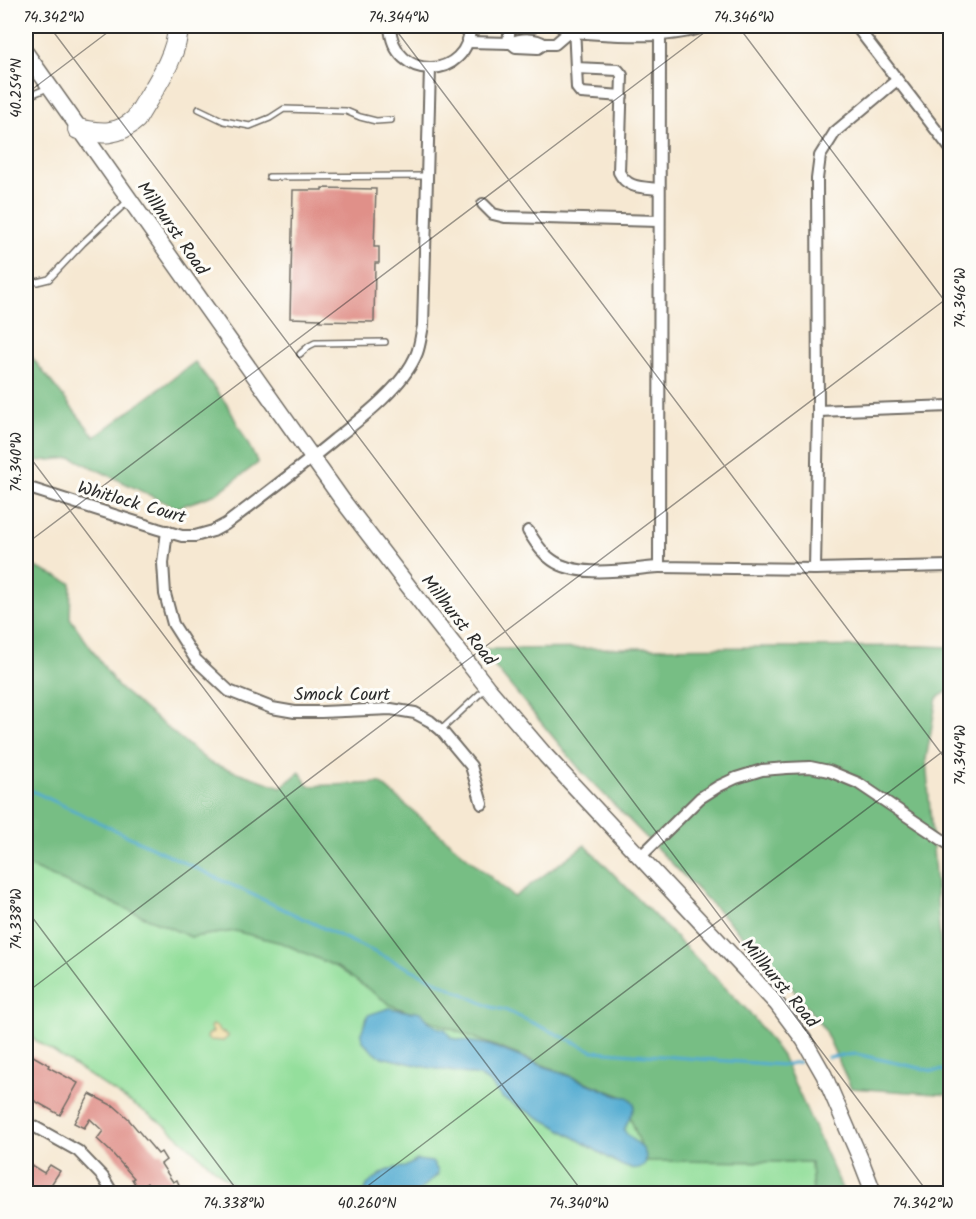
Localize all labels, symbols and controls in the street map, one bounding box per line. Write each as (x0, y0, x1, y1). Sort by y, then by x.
text: 74.342°W (23, 6, 85, 30)
text: 74.344°W (369, 6, 430, 30)
text: 74.346°W (714, 6, 775, 30)
text: 40.254°N (5, 58, 29, 118)
street label: Millhurst Road (128, 176, 216, 283)
text: 74.346°W (949, 267, 973, 328)
text: 74.340°W (5, 432, 29, 492)
street label: Whitlock Court (74, 474, 190, 533)
street label: Millhurst Road (413, 569, 504, 674)
street label: Smock Court (294, 681, 391, 710)
text: 74.344°W (949, 724, 973, 785)
text: 74.338°W (5, 888, 29, 950)
street label: Millhurst Road (733, 933, 826, 1036)
text: 74.338°W (203, 1192, 265, 1216)
text: 40.260°N (337, 1192, 397, 1216)
text: 74.340°W (549, 1192, 609, 1216)
text: 74.342°W (892, 1192, 954, 1216)

